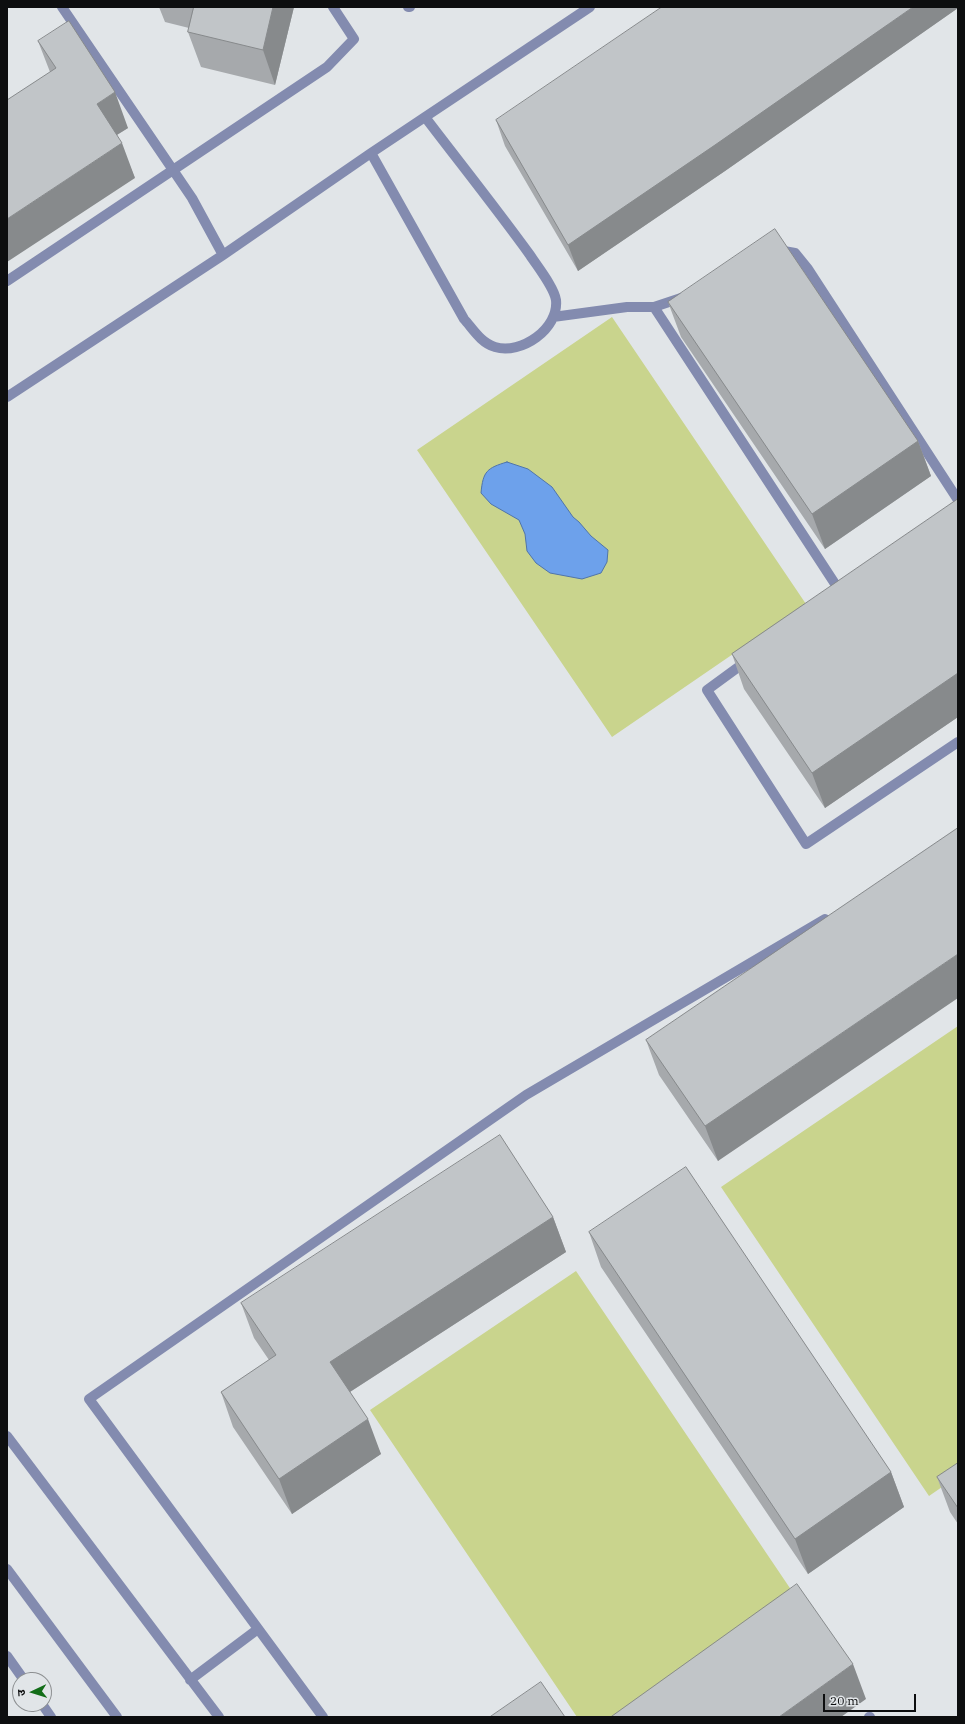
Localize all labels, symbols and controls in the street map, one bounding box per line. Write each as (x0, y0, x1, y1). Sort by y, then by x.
north arrow (12, 1672, 52, 1712)
scale bar (825, 1686, 918, 1712)
text: उ (14, 1689, 28, 1696)
text: 20 m (830, 1693, 859, 1708)

